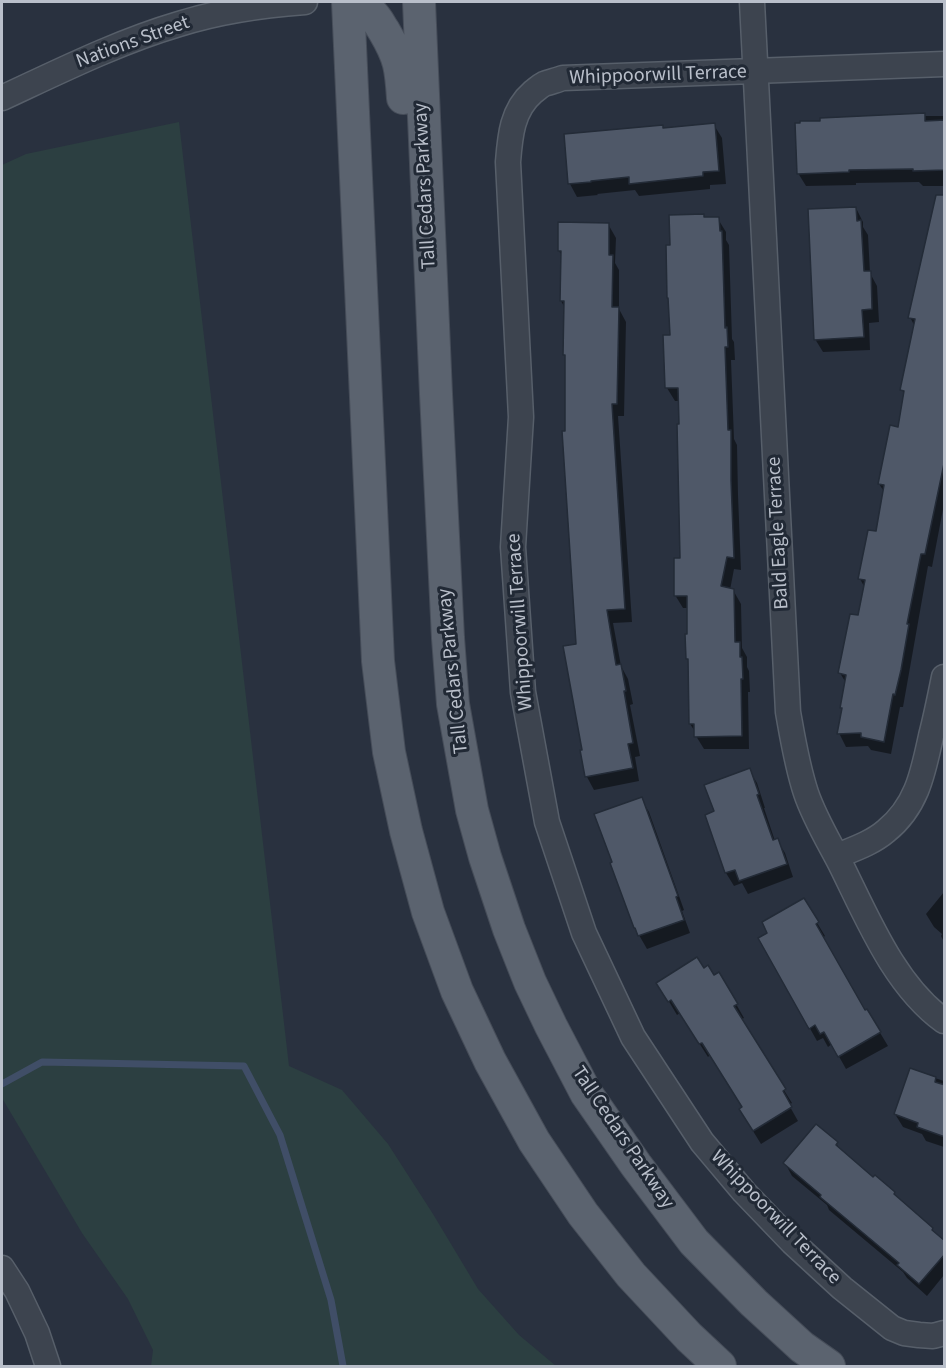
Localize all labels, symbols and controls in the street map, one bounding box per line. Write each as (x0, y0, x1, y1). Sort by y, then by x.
street label: Nations Street (73, 11, 193, 75)
street label: Whippoorwill Terrace (569, 61, 747, 91)
street label: Tall Cedars Parkway (410, 102, 442, 270)
street label: Bald Eagle Terrace (763, 456, 795, 610)
street label: Whippoorwill Terrace (503, 533, 539, 711)
street label: Tall Cedars Parkway (433, 587, 475, 755)
street label: Tall Cedars Parkway (566, 1062, 678, 1214)
street label: Whippoorwill Terrace (705, 1146, 845, 1290)

